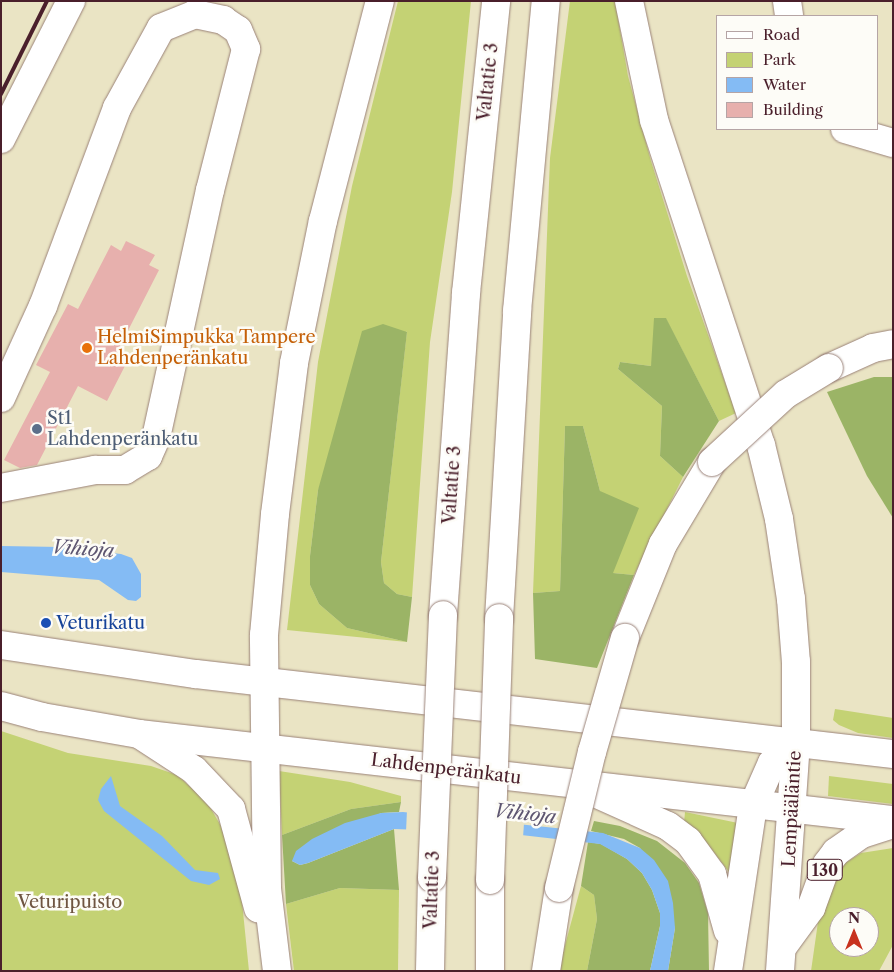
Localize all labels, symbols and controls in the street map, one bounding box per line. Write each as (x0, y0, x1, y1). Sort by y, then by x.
legend (716, 15, 879, 130)
text: Road (763, 25, 800, 44)
street label: Valtatie 3 (473, 42, 503, 122)
text: Park (763, 50, 796, 69)
text: Water (763, 75, 806, 94)
text: Building (763, 100, 823, 119)
place label: HelmiSimpukka Tampere Lahdenperänkatu (97, 327, 316, 369)
marker: HelmiSimpukka Tampere Lahdenperänkatu (81, 342, 93, 354)
place label: St1 Lahdenperänkatu (47, 408, 198, 450)
marker: St1 Lahdenperänkatu (31, 423, 43, 435)
street label: Valtatie 3 (438, 445, 466, 525)
water label: Vihioja (51, 535, 115, 563)
place label: Veturikatu (56, 612, 145, 634)
marker: Veturikatu (40, 617, 52, 629)
street label: Lahdenperänkatu (370, 749, 522, 789)
street label: Lempääläntie (778, 750, 806, 868)
water label: Vihioja (493, 799, 557, 829)
street label: Valtatie 3 (420, 850, 444, 930)
road number: 130 (806, 856, 844, 884)
park label: Veturipuisto (18, 891, 122, 913)
north arrow (829, 907, 879, 957)
text: N (848, 909, 860, 927)

